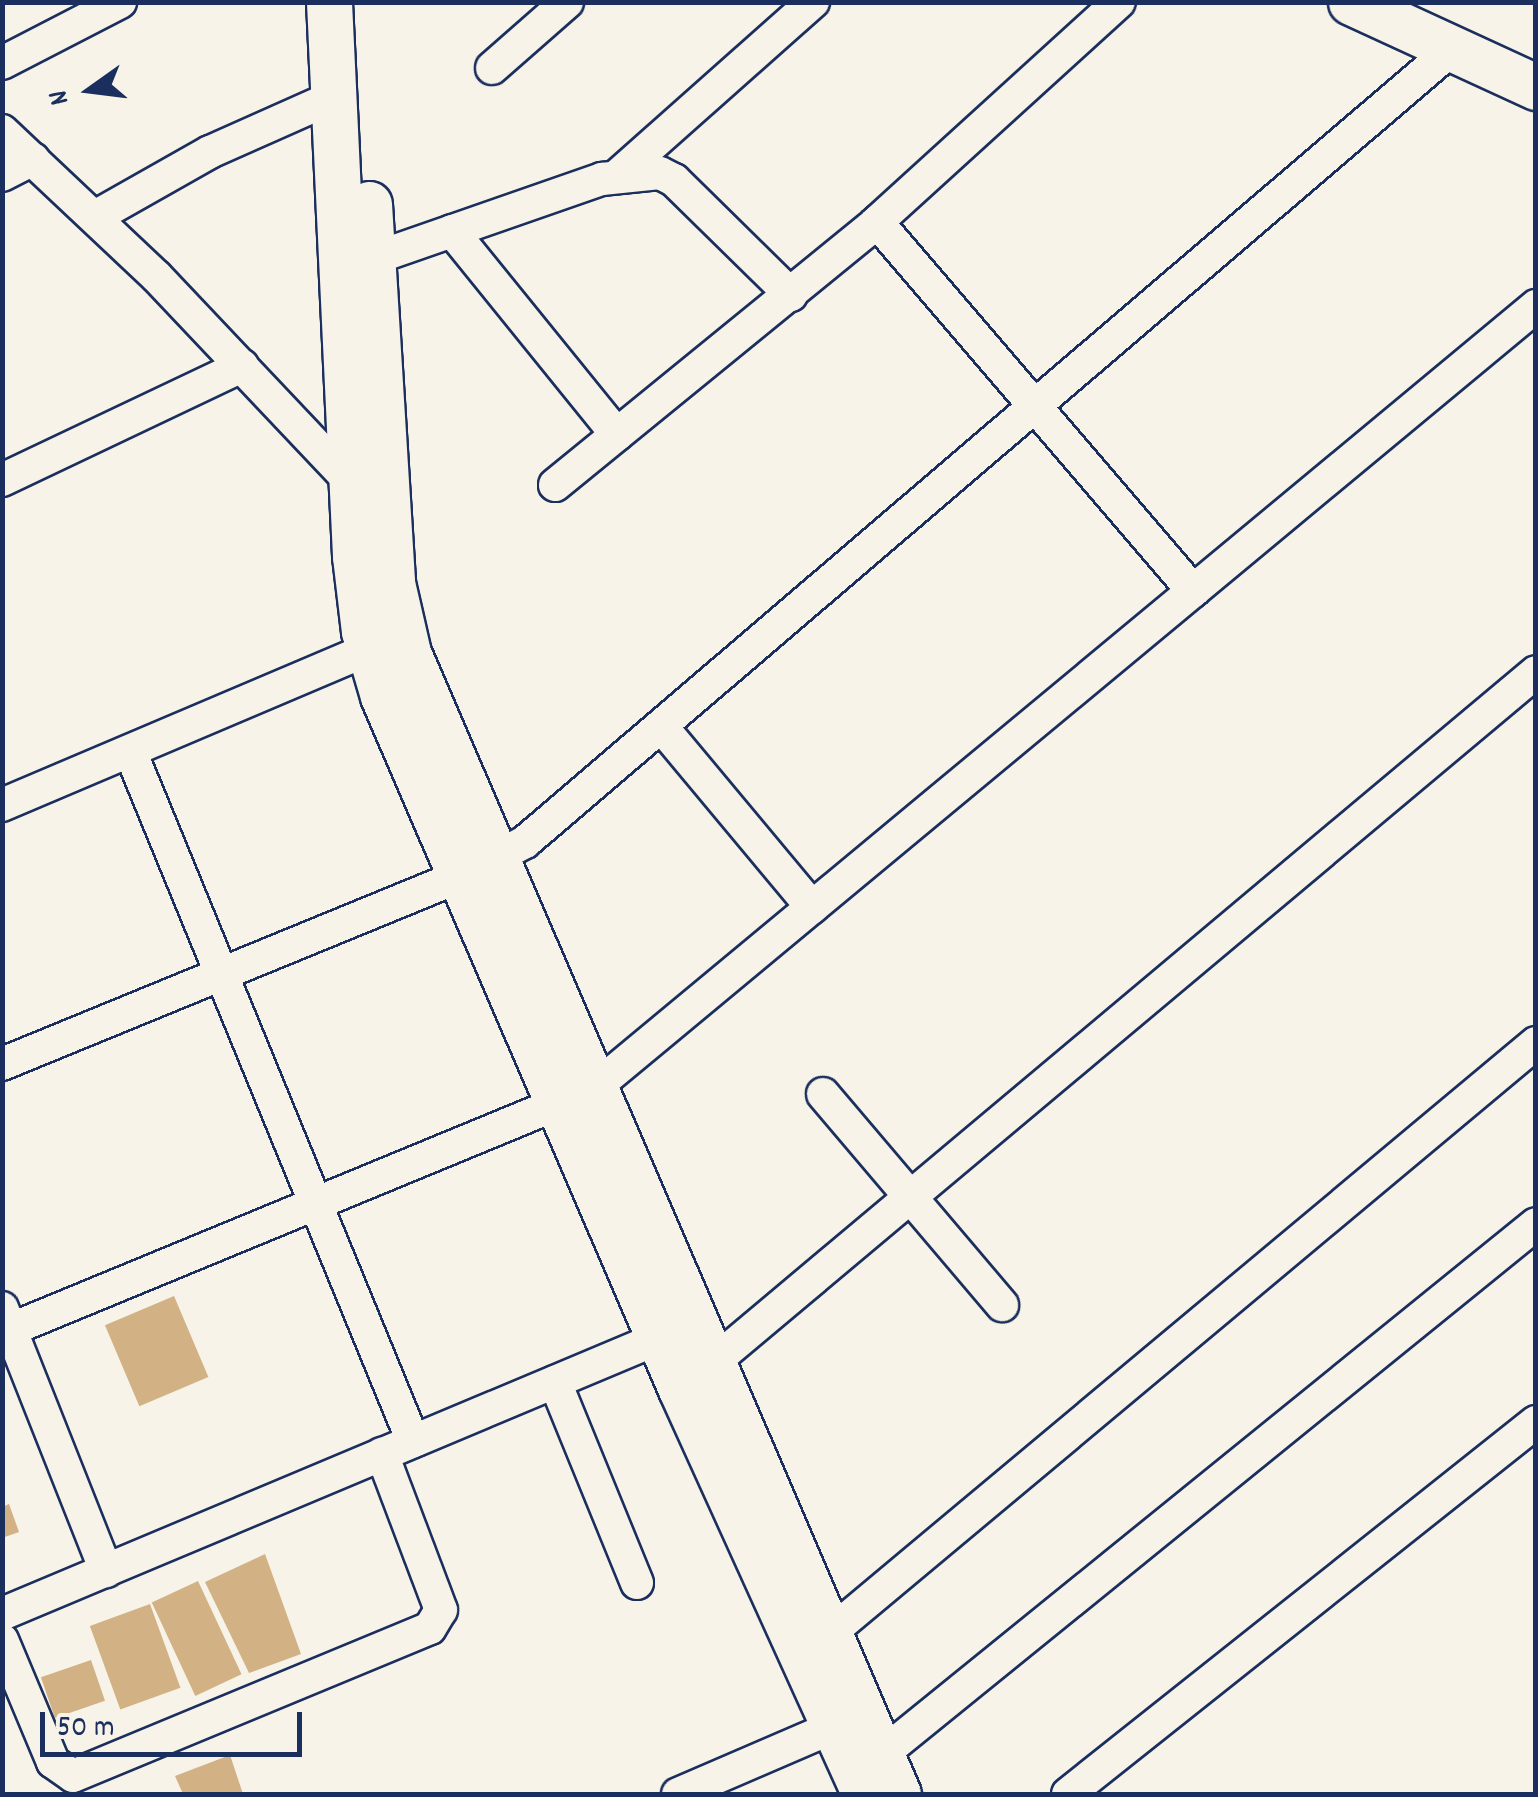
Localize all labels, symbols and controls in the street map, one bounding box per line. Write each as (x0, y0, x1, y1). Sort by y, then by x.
north arrow (40, 40, 140, 140)
text: N (40, 86, 82, 109)
scale bar (45, 1692, 308, 1754)
text: 50 m (57, 1708, 115, 1751)

